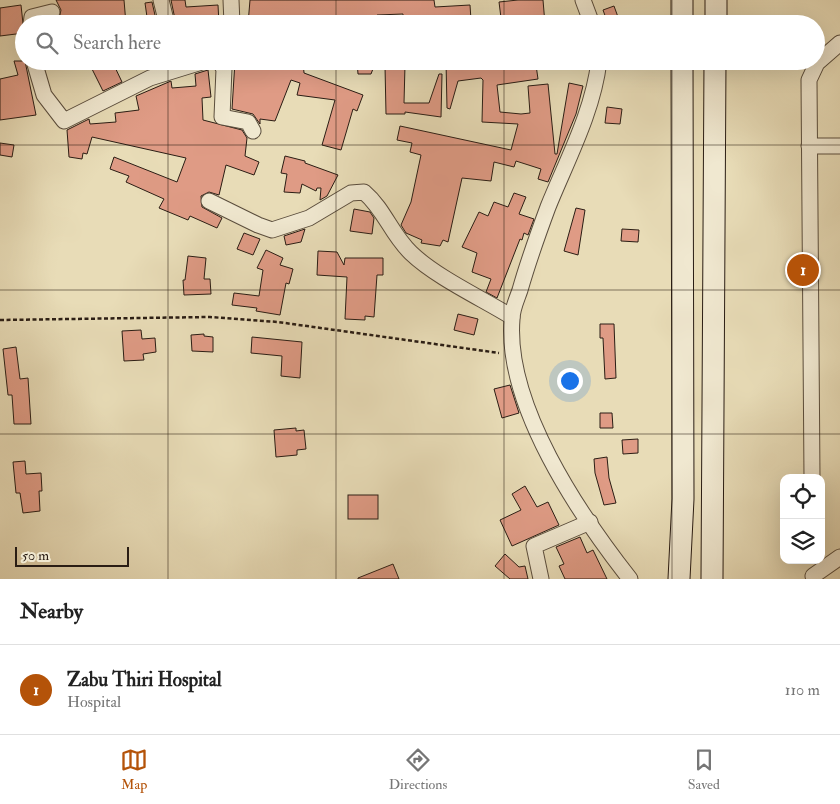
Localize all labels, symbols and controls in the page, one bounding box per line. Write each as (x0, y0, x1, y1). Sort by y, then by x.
search box (15, 15, 825, 70)
icon: search (33, 29, 61, 57)
text: Search here (73, 31, 161, 55)
pin: 1 (787, 251, 819, 289)
your location (557, 368, 583, 394)
map controls (780, 474, 825, 564)
button: locate (780, 474, 825, 519)
button: layers (780, 519, 825, 564)
scale bar (15, 544, 129, 567)
text: 50 m (22, 547, 49, 564)
text: Nearby (20, 598, 83, 625)
text: Zabu Thiri Hospital (67, 668, 222, 692)
text: 1 (33, 680, 39, 700)
text: 110 m (785, 680, 820, 700)
text: Hospital (67, 692, 121, 712)
tab: Map (120, 746, 148, 793)
tab: Directions (389, 746, 447, 793)
tab: Saved (688, 746, 720, 793)

